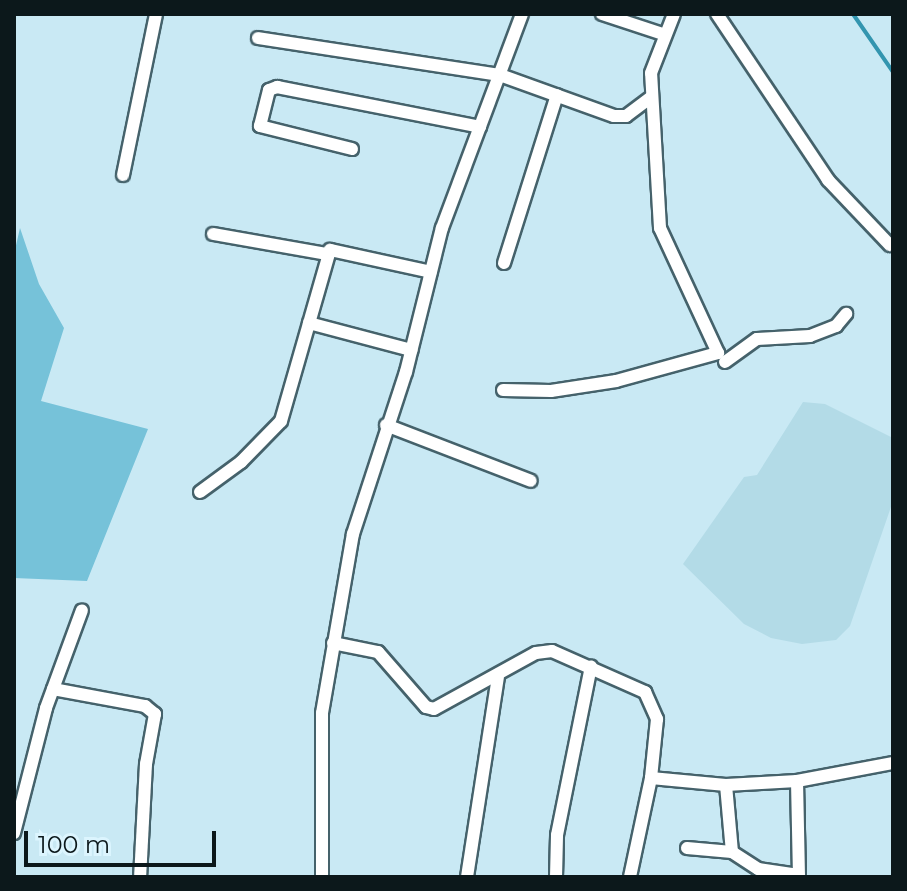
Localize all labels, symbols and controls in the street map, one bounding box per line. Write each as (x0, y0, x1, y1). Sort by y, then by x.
scale bar (28, 815, 220, 865)
text: 100 m (38, 830, 110, 859)

